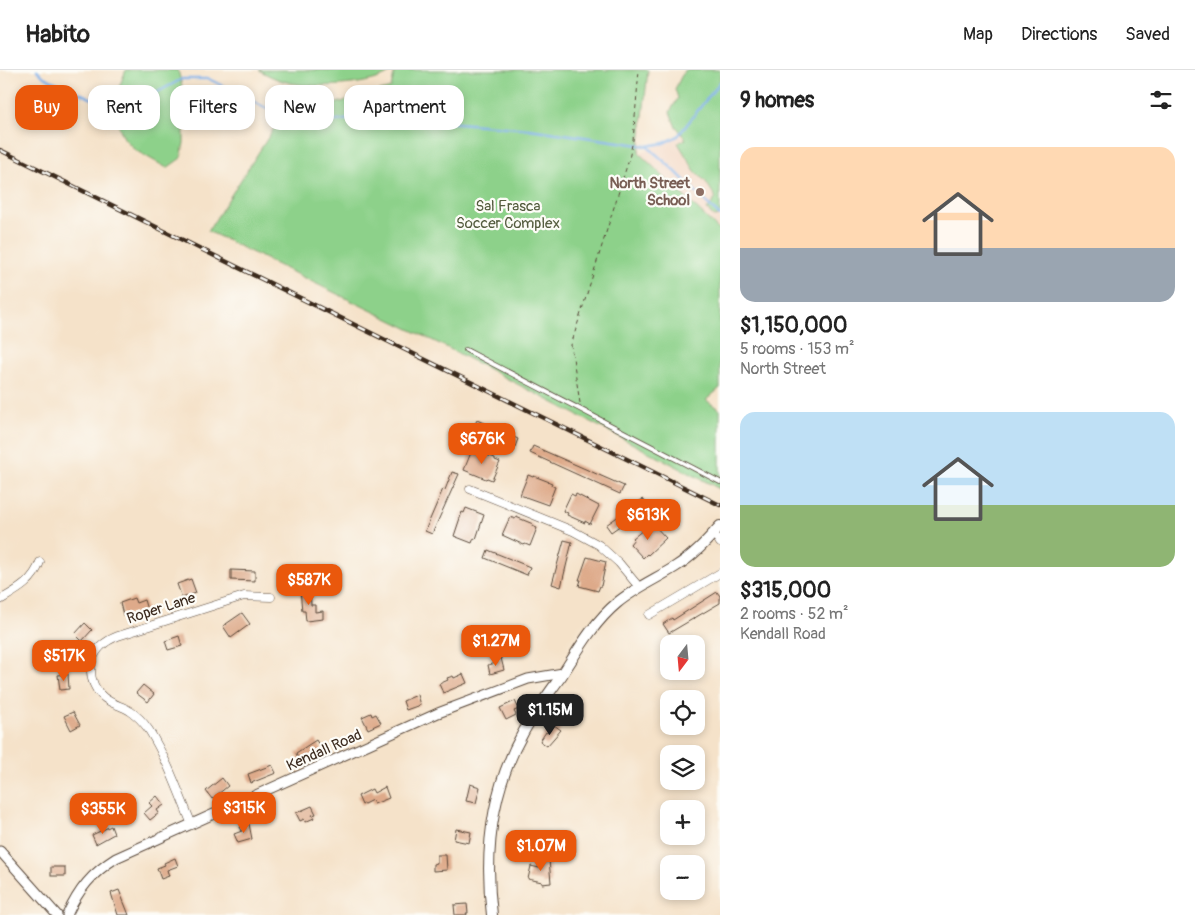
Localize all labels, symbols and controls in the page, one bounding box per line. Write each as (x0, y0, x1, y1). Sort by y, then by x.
text: Habito (25, 20, 90, 49)
text: Map (963, 23, 993, 46)
text: Directions (1021, 23, 1097, 46)
text: Saved (1125, 23, 1170, 46)
chip: Buy (15, 85, 78, 130)
chip: Rent (88, 85, 160, 130)
chip: Filters (170, 85, 255, 130)
chip: New (265, 85, 334, 130)
chip: Apartment (344, 85, 464, 130)
icon: filters (1147, 86, 1175, 114)
text: 9 homes (740, 87, 814, 114)
place label: North Street School (609, 174, 691, 210)
icon: home (913, 179, 1003, 269)
marker: North Street School (694, 186, 706, 198)
park label: Sal Frasca Soccer Complex (456, 197, 560, 233)
text: $1,150,000 (740, 312, 847, 339)
text: 5 rooms · 153 m² (740, 339, 855, 359)
text: North Street (740, 359, 826, 379)
pin: $676K (447, 422, 517, 465)
text: $676K (459, 429, 505, 449)
icon: home (913, 444, 1003, 534)
pin: $613K (613, 498, 683, 541)
text: $613K (627, 505, 669, 525)
pin: $587K (274, 564, 344, 606)
text: $587K (287, 570, 331, 590)
text: $315,000 (740, 577, 831, 604)
street label: Roper Lane (125, 588, 198, 628)
text: 2 rooms · 52 m² (740, 604, 849, 624)
pin: $1.27M (455, 624, 537, 667)
text: Kendall Road (740, 624, 826, 644)
text: $1.27M (472, 631, 520, 651)
north arrow (660, 635, 705, 680)
map controls (660, 635, 705, 900)
pin: $517K (29, 640, 99, 682)
text: $517K (43, 646, 85, 666)
button: locate (660, 690, 705, 735)
pin: $1.15M (509, 694, 591, 736)
text: $1.15M (528, 700, 572, 720)
street label: Kendall Road (284, 725, 365, 775)
button: layers (660, 745, 705, 790)
pin: $355K (68, 792, 138, 835)
pin: $315K (209, 792, 279, 834)
text: $315K (223, 798, 265, 818)
text: $355K (81, 799, 125, 819)
button: + (660, 800, 705, 845)
pin: $1.07M (500, 830, 582, 872)
text: $1.07M (516, 836, 566, 856)
button: − (660, 855, 705, 900)

